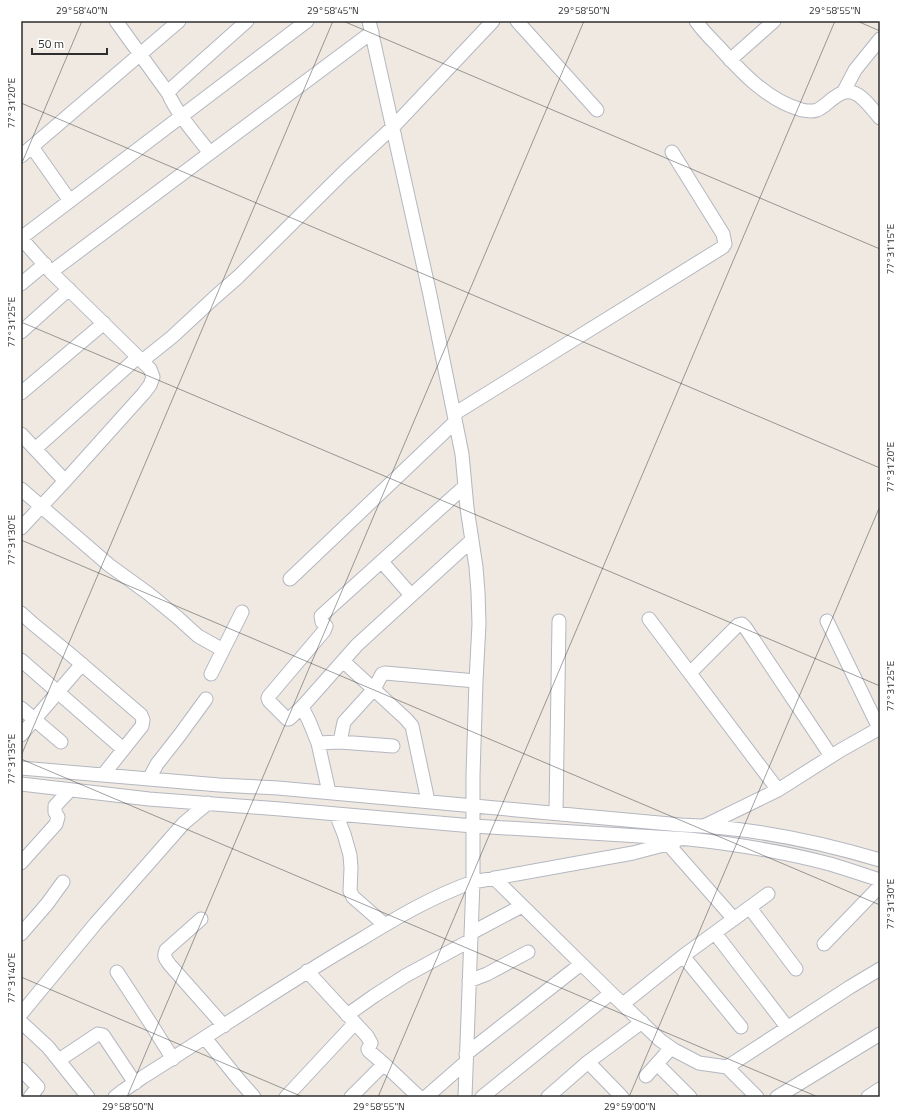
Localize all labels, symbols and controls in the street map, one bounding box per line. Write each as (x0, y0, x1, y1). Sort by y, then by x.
text: 29°58'40"N (56, 3, 108, 18)
text: 29°58'45"N (307, 3, 359, 18)
text: 29°58'50"N (558, 3, 610, 18)
text: 29°58'55"N (809, 3, 861, 18)
scale bar (32, 30, 107, 56)
text: 50 m (38, 34, 64, 53)
text: 77°31'20"E (4, 77, 19, 128)
text: 77°31'15"E (883, 223, 898, 274)
text: 77°31'25"E (4, 296, 19, 347)
text: 77°31'20"E (883, 441, 898, 492)
text: 77°31'30"E (4, 514, 19, 565)
text: 77°31'25"E (883, 660, 898, 711)
text: 77°31'35"E (4, 733, 19, 784)
text: 77°31'30"E (883, 878, 898, 929)
text: 77°31'40"E (4, 952, 19, 1003)
text: 29°58'50"N (102, 1099, 154, 1114)
text: 29°58'55"N (353, 1099, 405, 1114)
text: 29°59'00"N (604, 1099, 656, 1114)

